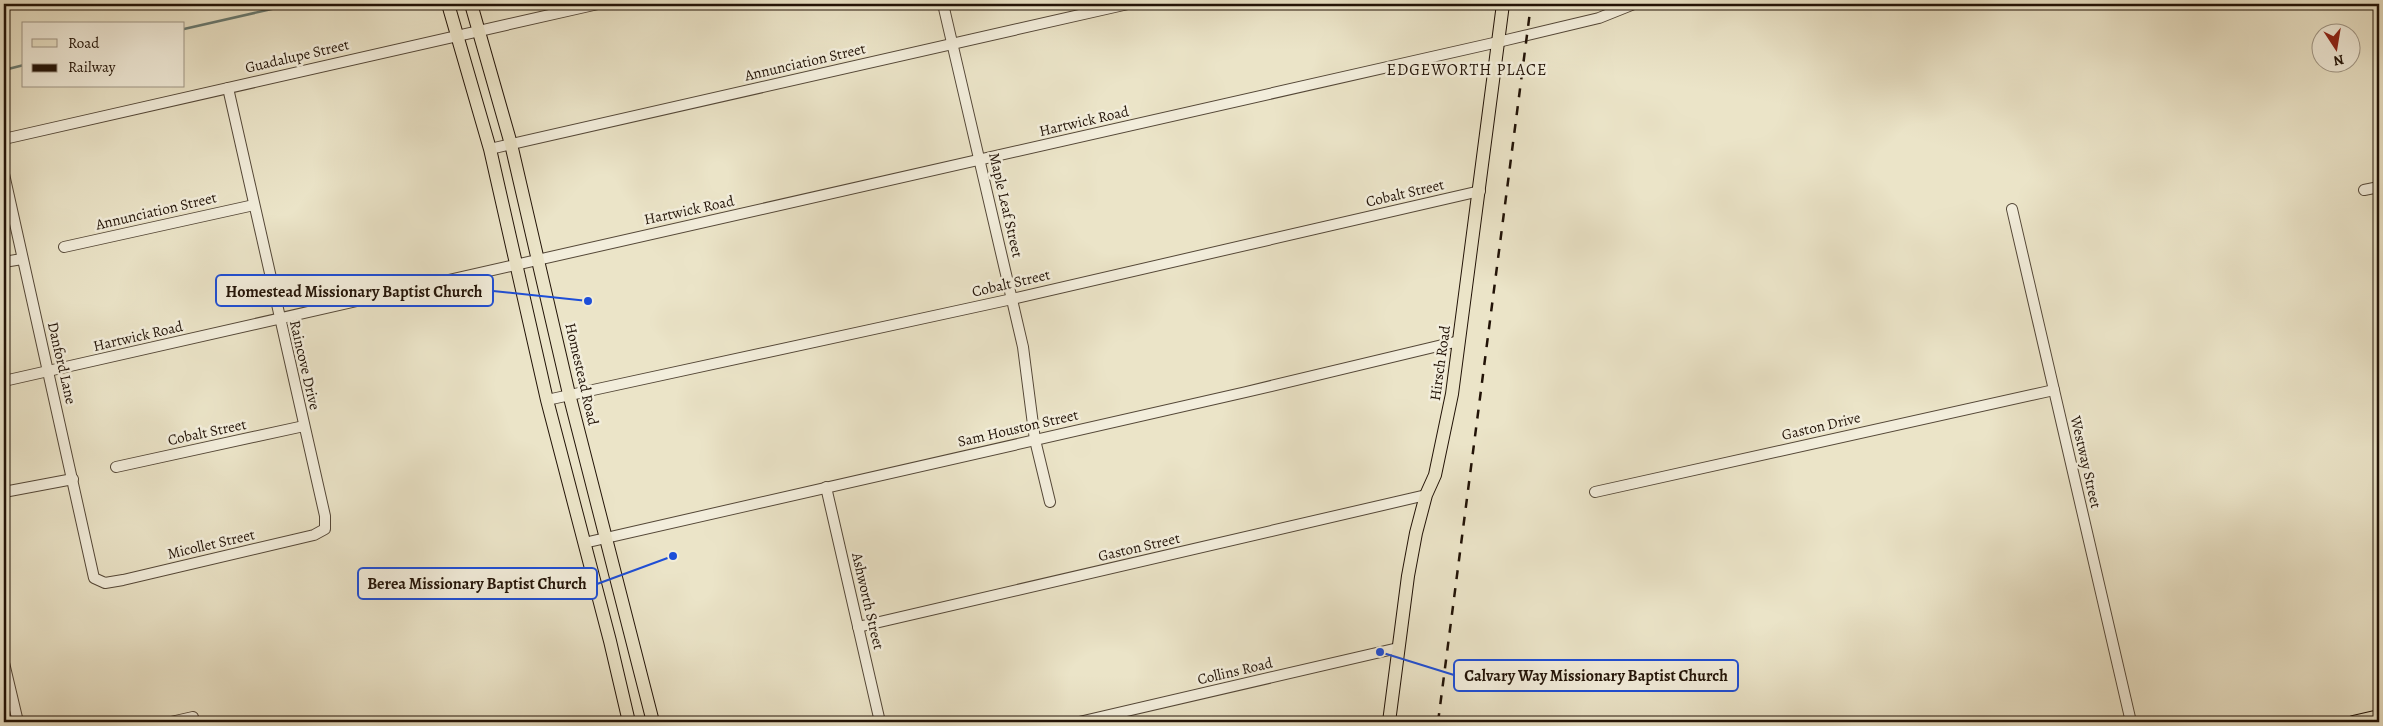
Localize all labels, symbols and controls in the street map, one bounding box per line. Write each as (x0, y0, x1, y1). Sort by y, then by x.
legend (22, 22, 185, 88)
north arrow (2310, 22, 2360, 72)
text: Road (68, 33, 100, 53)
street label: Guadalupe Street (243, 34, 351, 78)
street label: Annunciation Street (742, 38, 867, 86)
text: N (2332, 50, 2346, 71)
text: Railway (68, 57, 116, 77)
district label: EDGEWORTH PLACE (1386, 59, 1548, 81)
street label: Hartwick Road (1037, 101, 1132, 141)
street label: Maple Leaf Street (984, 151, 1028, 259)
street label: Cobalt Street (1364, 174, 1446, 212)
street label: Annunciation Street (93, 187, 218, 235)
street label: Hartwick Road (642, 191, 737, 229)
street label: Cobalt Street (970, 264, 1052, 302)
callout: Homestead Missionary Baptist Church (216, 275, 493, 306)
text: Homestead Missionary Baptist Church (226, 281, 483, 303)
street label: Hartwick Road (91, 316, 186, 356)
street label: Raincove Drive (285, 318, 325, 412)
street label: Danford Lane (43, 320, 81, 406)
street label: Homestead Road (560, 321, 604, 428)
street label: Hirsch Road (1425, 323, 1455, 402)
street label: Sam Houston Street (956, 404, 1080, 452)
street label: Gaston Drive (1780, 407, 1863, 445)
street label: Westway Street (2065, 413, 2106, 510)
street label: Cobalt Street (166, 414, 248, 450)
street label: Micollet Street (165, 524, 257, 564)
street label: Gaston Street (1096, 528, 1182, 566)
street label: Ashworth Street (847, 550, 889, 651)
callout: Berea Missionary Baptist Church (358, 568, 597, 599)
text: Berea Missionary Baptist Church (367, 573, 587, 595)
street label: Collins Road (1195, 652, 1275, 689)
callout: Calvary Way Missionary Baptist Church (1454, 660, 1738, 691)
text: Calvary Way Missionary Baptist Church (1464, 665, 1728, 687)

